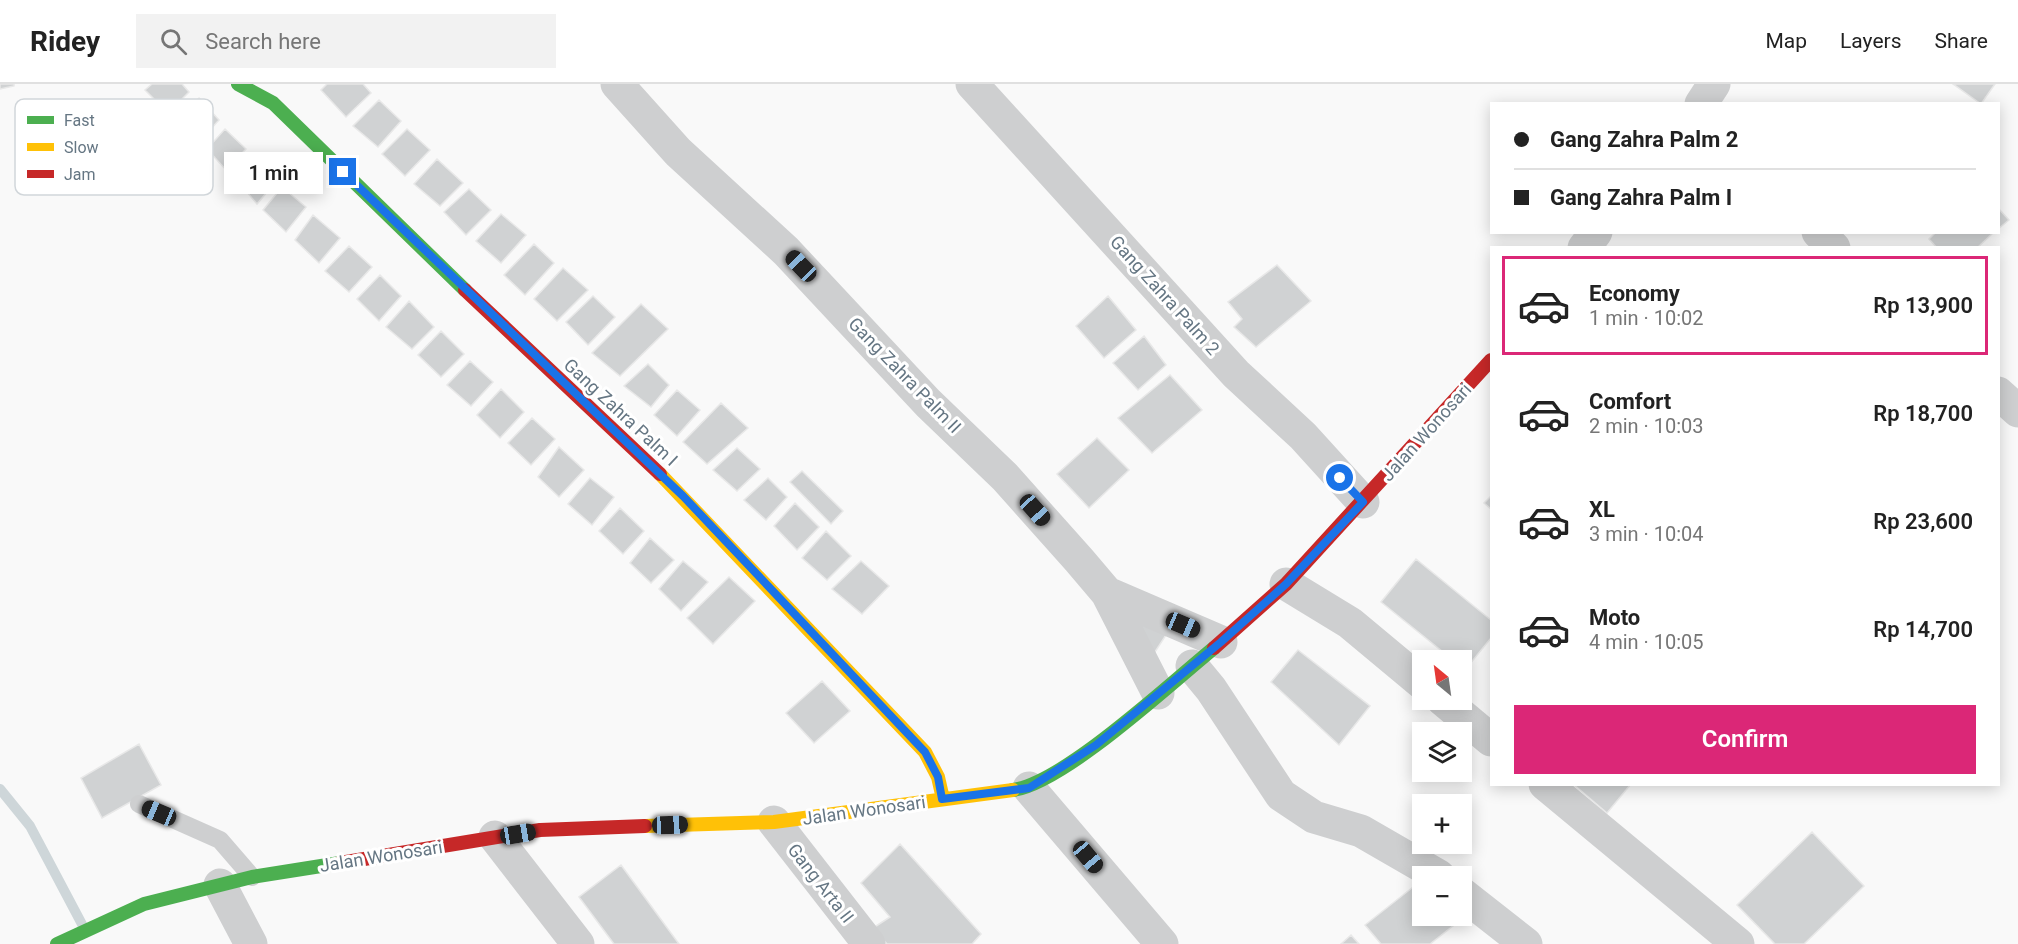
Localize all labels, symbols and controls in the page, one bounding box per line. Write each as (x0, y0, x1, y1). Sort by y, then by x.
search box (136, 14, 556, 68)
text: Ridey (30, 25, 100, 58)
icon: search (157, 25, 190, 58)
text: Search here (205, 29, 321, 54)
text: Map (1765, 29, 1807, 53)
text: Layers (1840, 29, 1901, 53)
text: Share (1934, 29, 1988, 53)
legend (15, 99, 213, 195)
text: Fast (64, 111, 95, 130)
text: Gang Zahra Palm 2 (1550, 127, 1738, 152)
text: Slow (64, 138, 99, 157)
callout: 1 min (223, 151, 322, 193)
route end (329, 158, 356, 185)
text: 1 min (248, 161, 299, 185)
text: Jam (64, 165, 96, 184)
text: Gang Zahra Palm I (1550, 185, 1732, 210)
street label: Gang Zahra Palm 2 (1106, 231, 1224, 359)
car (782, 247, 820, 285)
icon: car (1517, 279, 1571, 333)
text: Economy (1589, 281, 1680, 306)
text: Rp 13,900 (1873, 293, 1973, 318)
text: 1 min · 10:02 (1589, 306, 1704, 330)
street label: Gang Zahra Palm II (844, 313, 966, 437)
street label: Gang Zahra Palm I (560, 354, 682, 470)
street label: Jalan Wonosari (1377, 379, 1475, 485)
icon: car (1517, 387, 1571, 441)
text: Comfort (1589, 389, 1671, 414)
text: Rp 18,700 (1873, 401, 1973, 426)
text: 2 min · 10:03 (1589, 414, 1704, 438)
route start (1326, 464, 1353, 491)
car (1016, 491, 1054, 529)
icon: car (1517, 495, 1571, 549)
text: XL (1589, 497, 1615, 522)
text: Rp 23,600 (1873, 509, 1973, 534)
text: 3 min · 10:04 (1589, 522, 1704, 546)
icon: car (1517, 603, 1571, 657)
text: Moto (1589, 605, 1640, 630)
car (1163, 610, 1203, 640)
text: Rp 14,700 (1873, 617, 1973, 642)
text: 4 min · 10:05 (1589, 630, 1704, 654)
north arrow (1412, 650, 1472, 710)
map controls (1412, 650, 1472, 926)
button: Confirm (1514, 705, 1976, 774)
button: layers (1412, 722, 1472, 782)
street label: Jalan Wonosari (801, 791, 927, 829)
button: + (1412, 794, 1472, 854)
car (139, 798, 179, 828)
car (652, 815, 688, 835)
car (499, 822, 537, 846)
street label: Jalan Wonosari (318, 836, 444, 876)
car (1070, 837, 1106, 877)
street label: Gang Arta II (784, 839, 858, 927)
button: − (1412, 866, 1472, 926)

